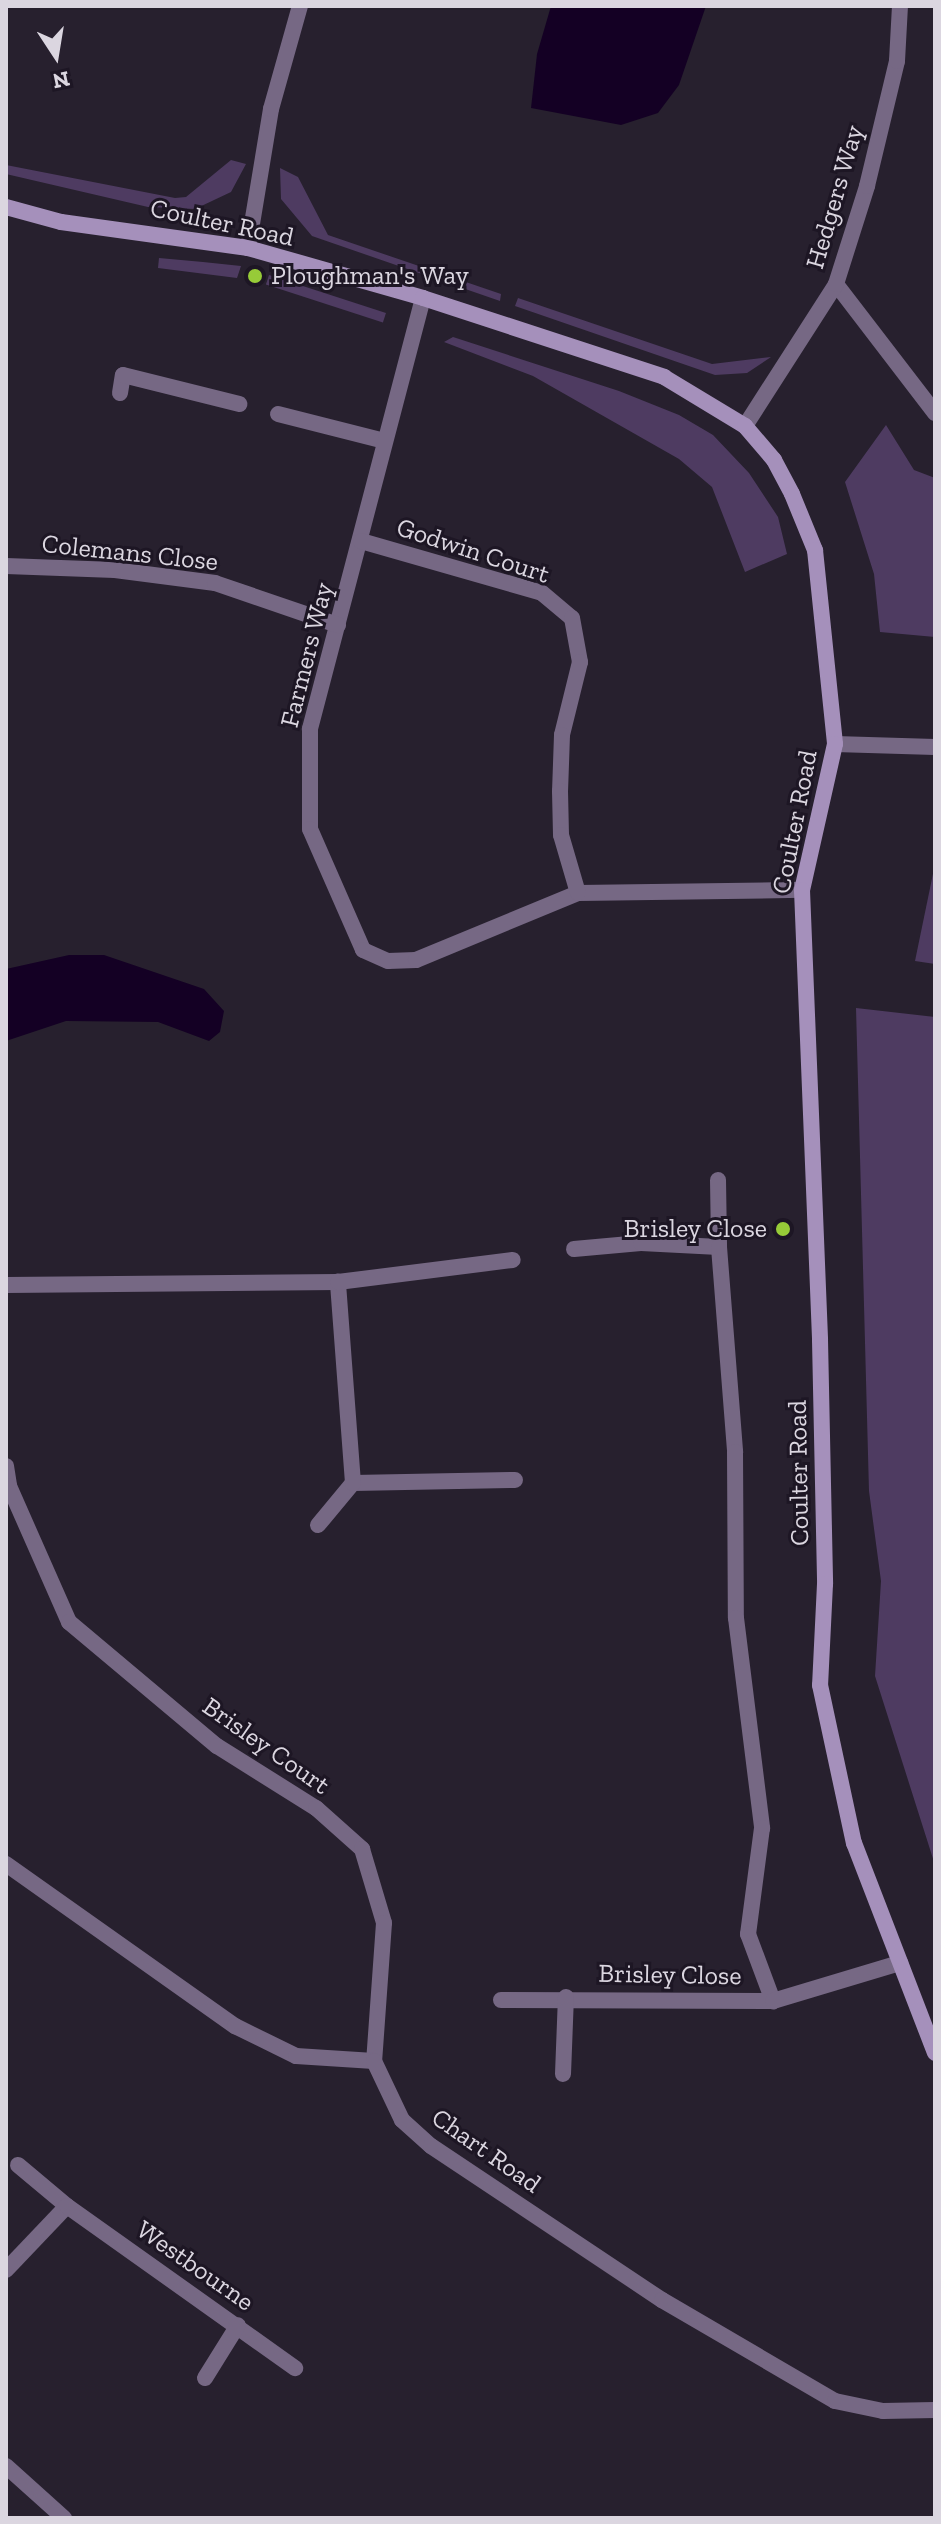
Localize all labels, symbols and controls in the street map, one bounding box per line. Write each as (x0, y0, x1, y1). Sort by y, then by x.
north arrow (16, 16, 96, 96)
text: N (50, 65, 72, 95)
street label: Hedgers Way (800, 121, 870, 273)
street label: Coulter Road (147, 193, 297, 253)
place label: Ploughman's Way (271, 260, 470, 292)
marker: Ploughman's Way (246, 267, 264, 285)
street label: Godwin Court (393, 512, 553, 590)
street label: Colemans Close (40, 528, 220, 578)
street label: Farmers Way (274, 579, 340, 731)
street label: Coulter Road (766, 747, 824, 897)
place label: Brisley Close (623, 1213, 767, 1245)
marker: Brisley Close (774, 1220, 792, 1238)
street label: Coulter Road (782, 1400, 816, 1546)
street label: Brisley Court (196, 1691, 336, 1801)
street label: Brisley Close (598, 1958, 742, 1992)
street label: Chart Road (425, 2102, 547, 2200)
street label: Westbourne (130, 2214, 260, 2318)

